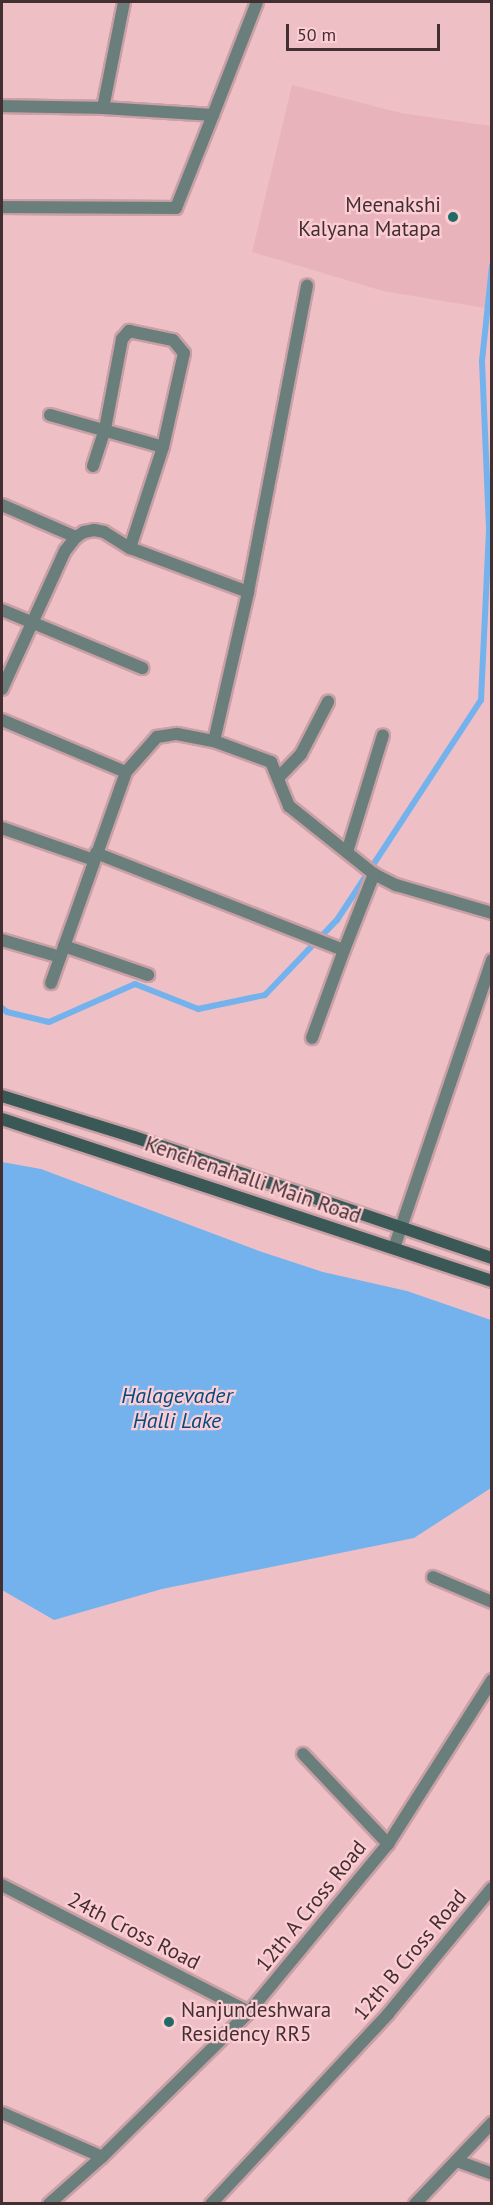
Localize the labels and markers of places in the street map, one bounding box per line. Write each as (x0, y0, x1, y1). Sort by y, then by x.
place label: Meenakshi Kalyana Matapa (298, 192, 441, 242)
marker: Meenakshi Kalyana Matapa (446, 210, 460, 224)
place label: Nanjundeshwara Residency RR5 (181, 1997, 331, 2047)
marker: Nanjundeshwara Residency RR5 (162, 2015, 176, 2029)

